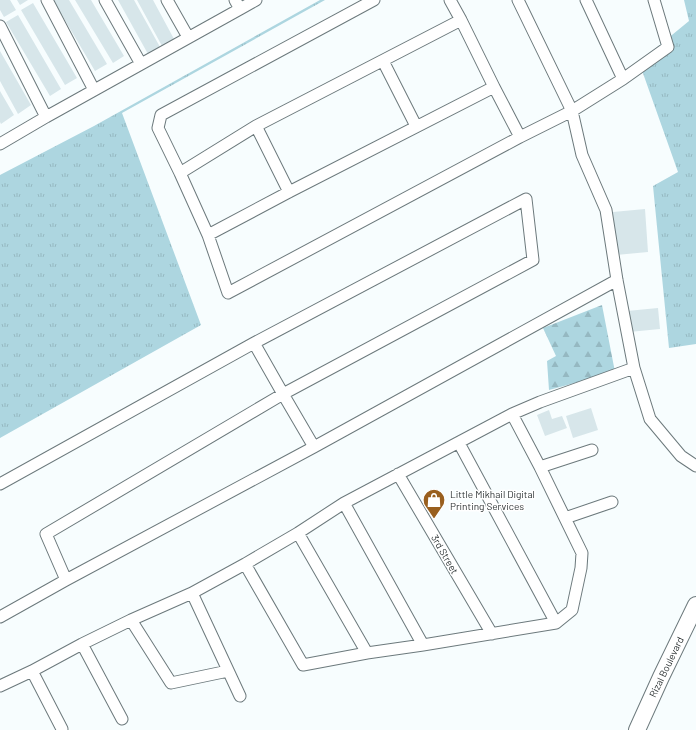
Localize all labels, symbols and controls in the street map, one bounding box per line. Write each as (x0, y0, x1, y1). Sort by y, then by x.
shop icon: Little Mikhail Digital Printing Services (421, 487, 447, 520)
place label: Little Mikhail Digital Printing Services (450, 488, 535, 512)
street label: 3rd Street (429, 532, 461, 576)
street label: Rizal Boulevard (646, 635, 686, 699)

